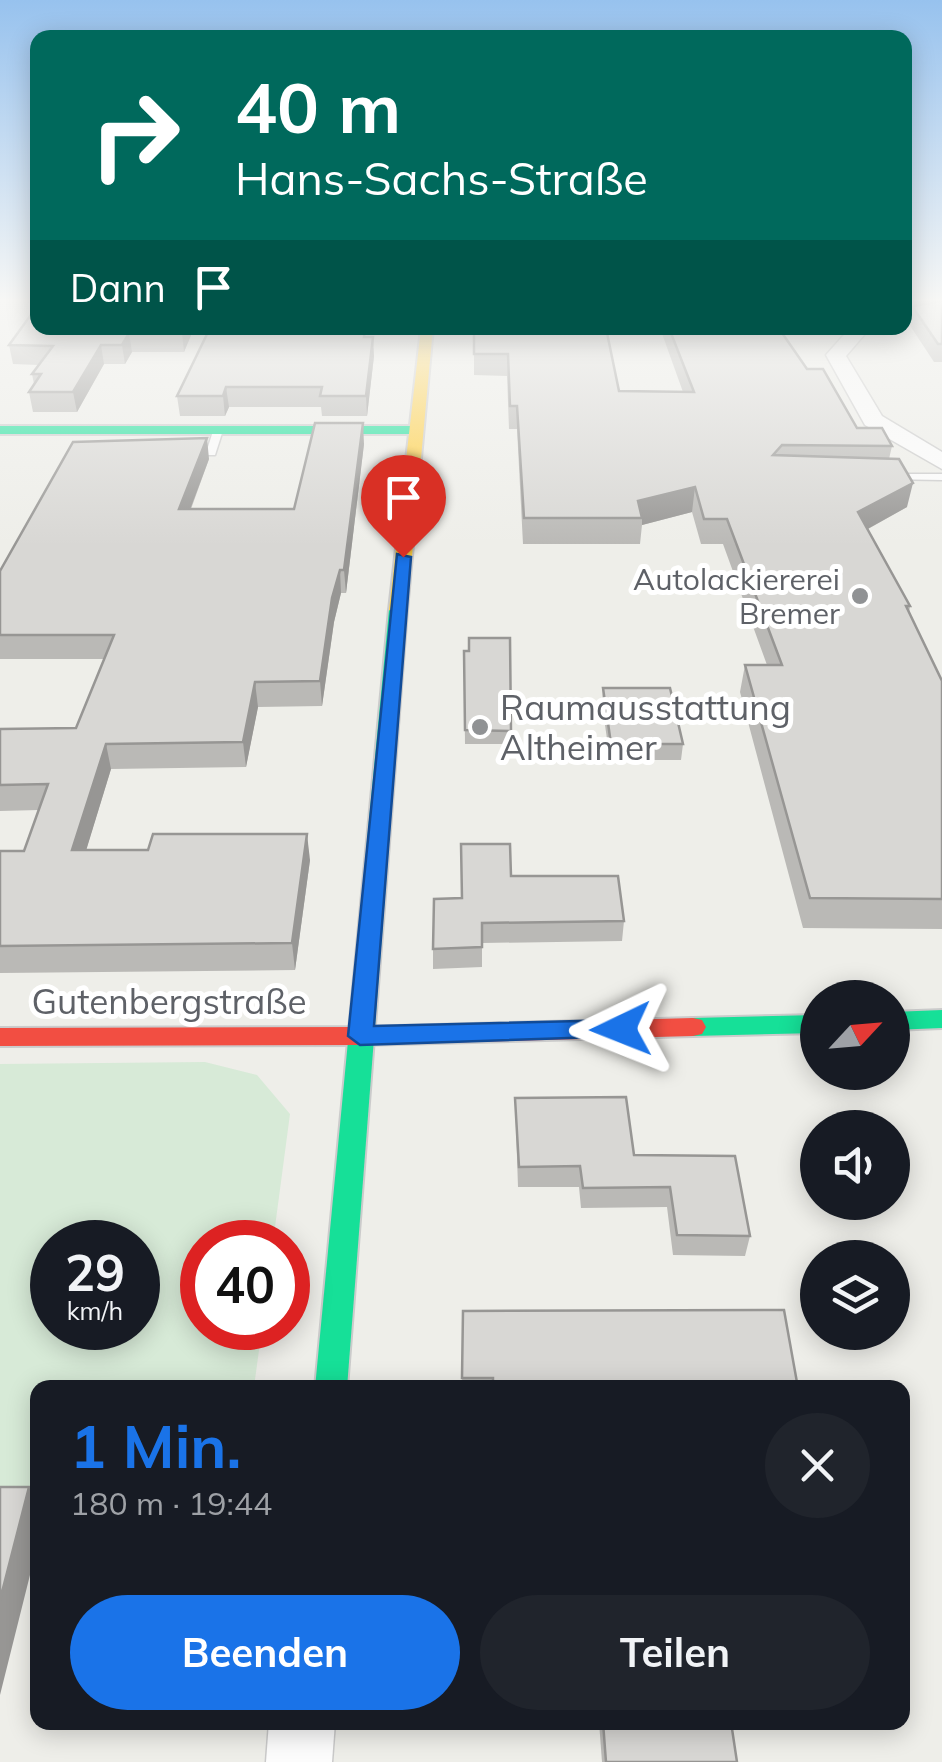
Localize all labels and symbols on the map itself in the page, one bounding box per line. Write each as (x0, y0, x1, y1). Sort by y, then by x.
pin (361, 455, 446, 558)
place label: Autolackiererei Bremer (633, 560, 840, 632)
marker: Autolackiererei Bremer (849, 585, 871, 607)
place label: Raumausstattung Altheimer (500, 685, 791, 769)
marker: Raumausstattung Altheimer (469, 716, 491, 738)
position arrow (569, 977, 673, 1081)
street label: Gutenbergstraße (31, 979, 307, 1023)
north arrow (800, 980, 910, 1090)
speed limit sign: 40 (180, 1220, 310, 1350)

